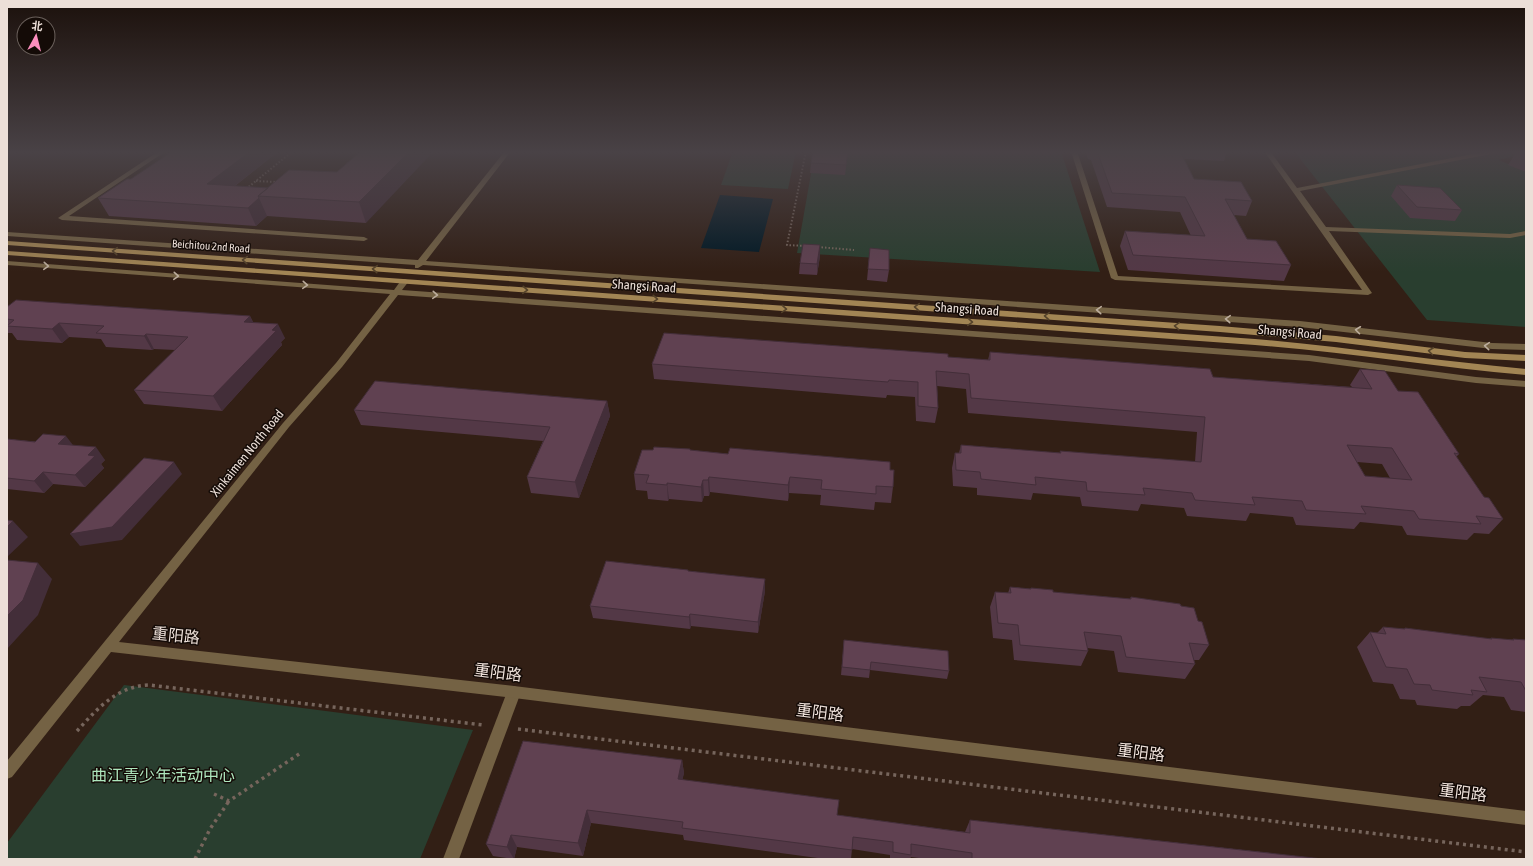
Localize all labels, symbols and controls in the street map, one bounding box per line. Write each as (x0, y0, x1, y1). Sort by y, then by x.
north arrow (16, 16, 56, 56)
text: 北 (31, 19, 43, 33)
street label: Beichitou 2nd Road (172, 237, 250, 255)
one-way arrow (112, 246, 118, 255)
one-way arrow (242, 255, 248, 264)
one-way arrow (43, 261, 49, 270)
one-way arrow (372, 264, 378, 273)
one-way arrow (172, 271, 179, 280)
street label: Shangsi Road (612, 276, 676, 296)
one-way arrow (302, 281, 308, 290)
one-way arrow (522, 285, 528, 294)
one-way arrow (432, 291, 438, 300)
one-way arrow (652, 295, 658, 304)
street label: Shangsi Road (935, 299, 999, 319)
one-way arrow (914, 302, 920, 311)
one-way arrow (781, 304, 787, 313)
one-way arrow (1096, 306, 1102, 315)
one-way arrow (1044, 312, 1050, 321)
one-way arrow (1225, 315, 1231, 324)
one-way arrow (967, 318, 973, 327)
one-way arrow (1174, 321, 1180, 330)
street label: Shangsi Road (1258, 322, 1322, 342)
one-way arrow (1355, 326, 1361, 335)
one-way arrow (1484, 341, 1490, 350)
one-way arrow (1428, 347, 1434, 356)
street label: Xinkaimen North Road (207, 407, 287, 499)
street label: 重阳路 (151, 624, 201, 646)
street label: 重阳路 (473, 660, 523, 684)
street label: 重阳路 (795, 700, 845, 724)
street label: 重阳路 (1116, 740, 1166, 764)
park label: 曲江青少年活动中心 (91, 766, 235, 784)
street label: 重阳路 (1438, 780, 1488, 804)

